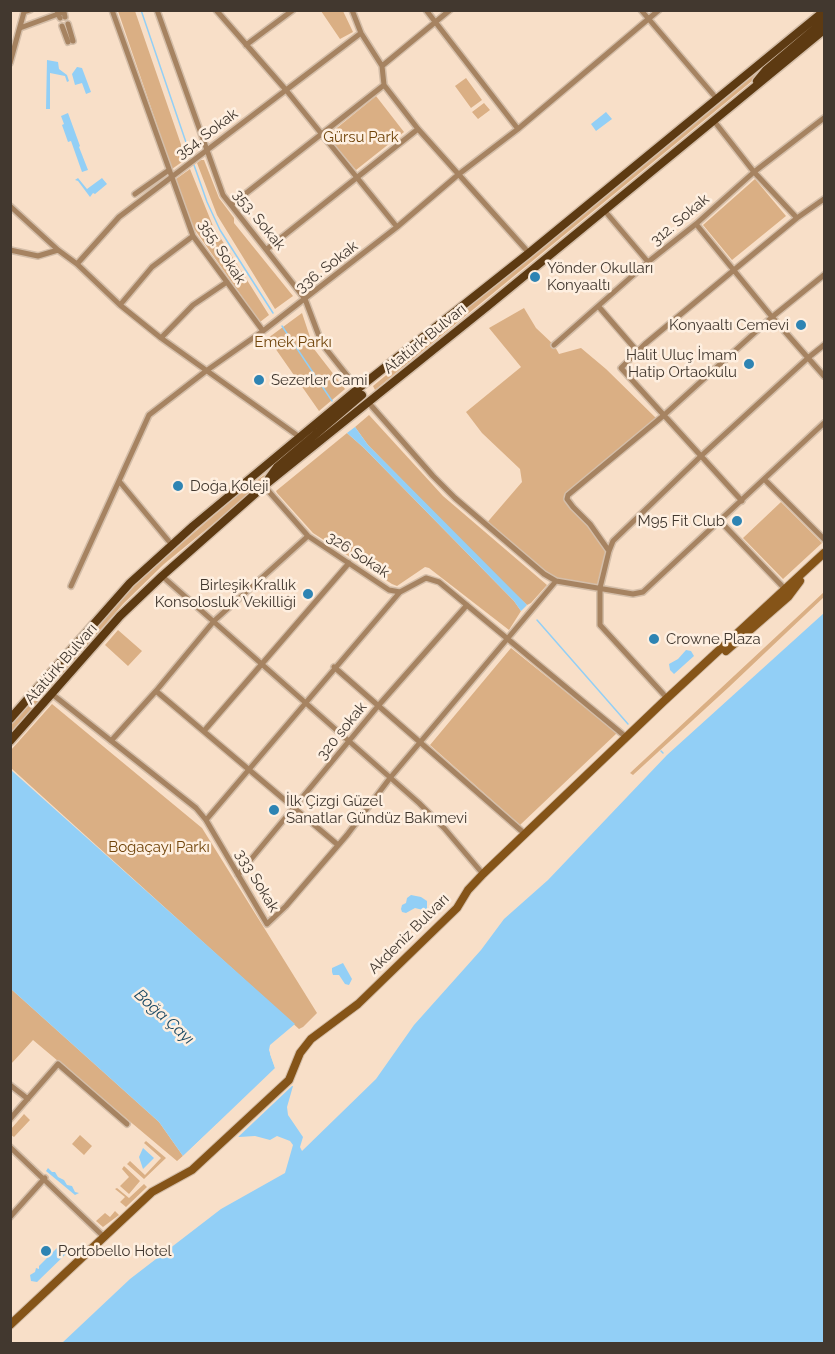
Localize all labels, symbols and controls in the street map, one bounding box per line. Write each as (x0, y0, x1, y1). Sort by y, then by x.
street label: 354. Sokak (172, 105, 242, 163)
park label: Gürsu Park (323, 128, 399, 146)
street label: 353. Sokak (229, 186, 289, 254)
street label: 312. Sokak (647, 190, 713, 250)
street label: 355. Sokak (195, 216, 249, 288)
street label: 336. Sokak (292, 237, 362, 297)
place label: Yönder Okulları Konyaaltı (547, 259, 653, 294)
marker: Yönder Okulları Konyaaltı (528, 270, 542, 284)
street label: Atatürk Bulvarı (380, 300, 470, 378)
place label: Konyaaltı Cemevi (669, 316, 789, 334)
marker: Konyaaltı Cemevi (794, 318, 808, 332)
park label: Emek Parkı (254, 333, 332, 351)
place label: Halit Uluç İmam Hatip Ortaokulu (626, 346, 737, 381)
marker: Halit Uluç İmam Hatip Ortaokulu (742, 357, 756, 371)
place label: Sezerler Cami (271, 371, 368, 389)
marker: Sezerler Cami (252, 373, 266, 387)
place label: Doğa Koleji (190, 477, 269, 495)
marker: Doğa Koleji (171, 479, 185, 493)
place label: M95 Fit Club (638, 512, 725, 530)
marker: M95 Fit Club (730, 514, 744, 528)
street label: 326 Sokak (323, 528, 393, 582)
place label: Birleşik Krallık Konsolosluk Vekilliği (155, 576, 296, 611)
marker: Birleşik Krallık Konsolosluk Vekilliği (301, 587, 315, 601)
street label: Atatürk Bulvarı (21, 620, 101, 708)
place label: Crowne Plaza (666, 630, 761, 648)
marker: Crowne Plaza (647, 632, 661, 646)
street label: 320 sokak (313, 699, 371, 763)
place label: İlk Çizgi Güzel Sanatlar Gündüz Bakımevi (286, 792, 467, 827)
marker: İlk Çizgi Güzel Sanatlar Gündüz Bakımevi (267, 803, 281, 817)
park label: Boğaçayı Parkı (108, 838, 210, 856)
street label: 333 Sokak (231, 846, 283, 916)
street label: Akdeniz Bulvarı (365, 890, 453, 978)
water label: Boğa Çayı (130, 985, 198, 1049)
place label: Portobello Hotel (58, 1242, 172, 1260)
marker: Portobello Hotel (39, 1244, 53, 1258)

